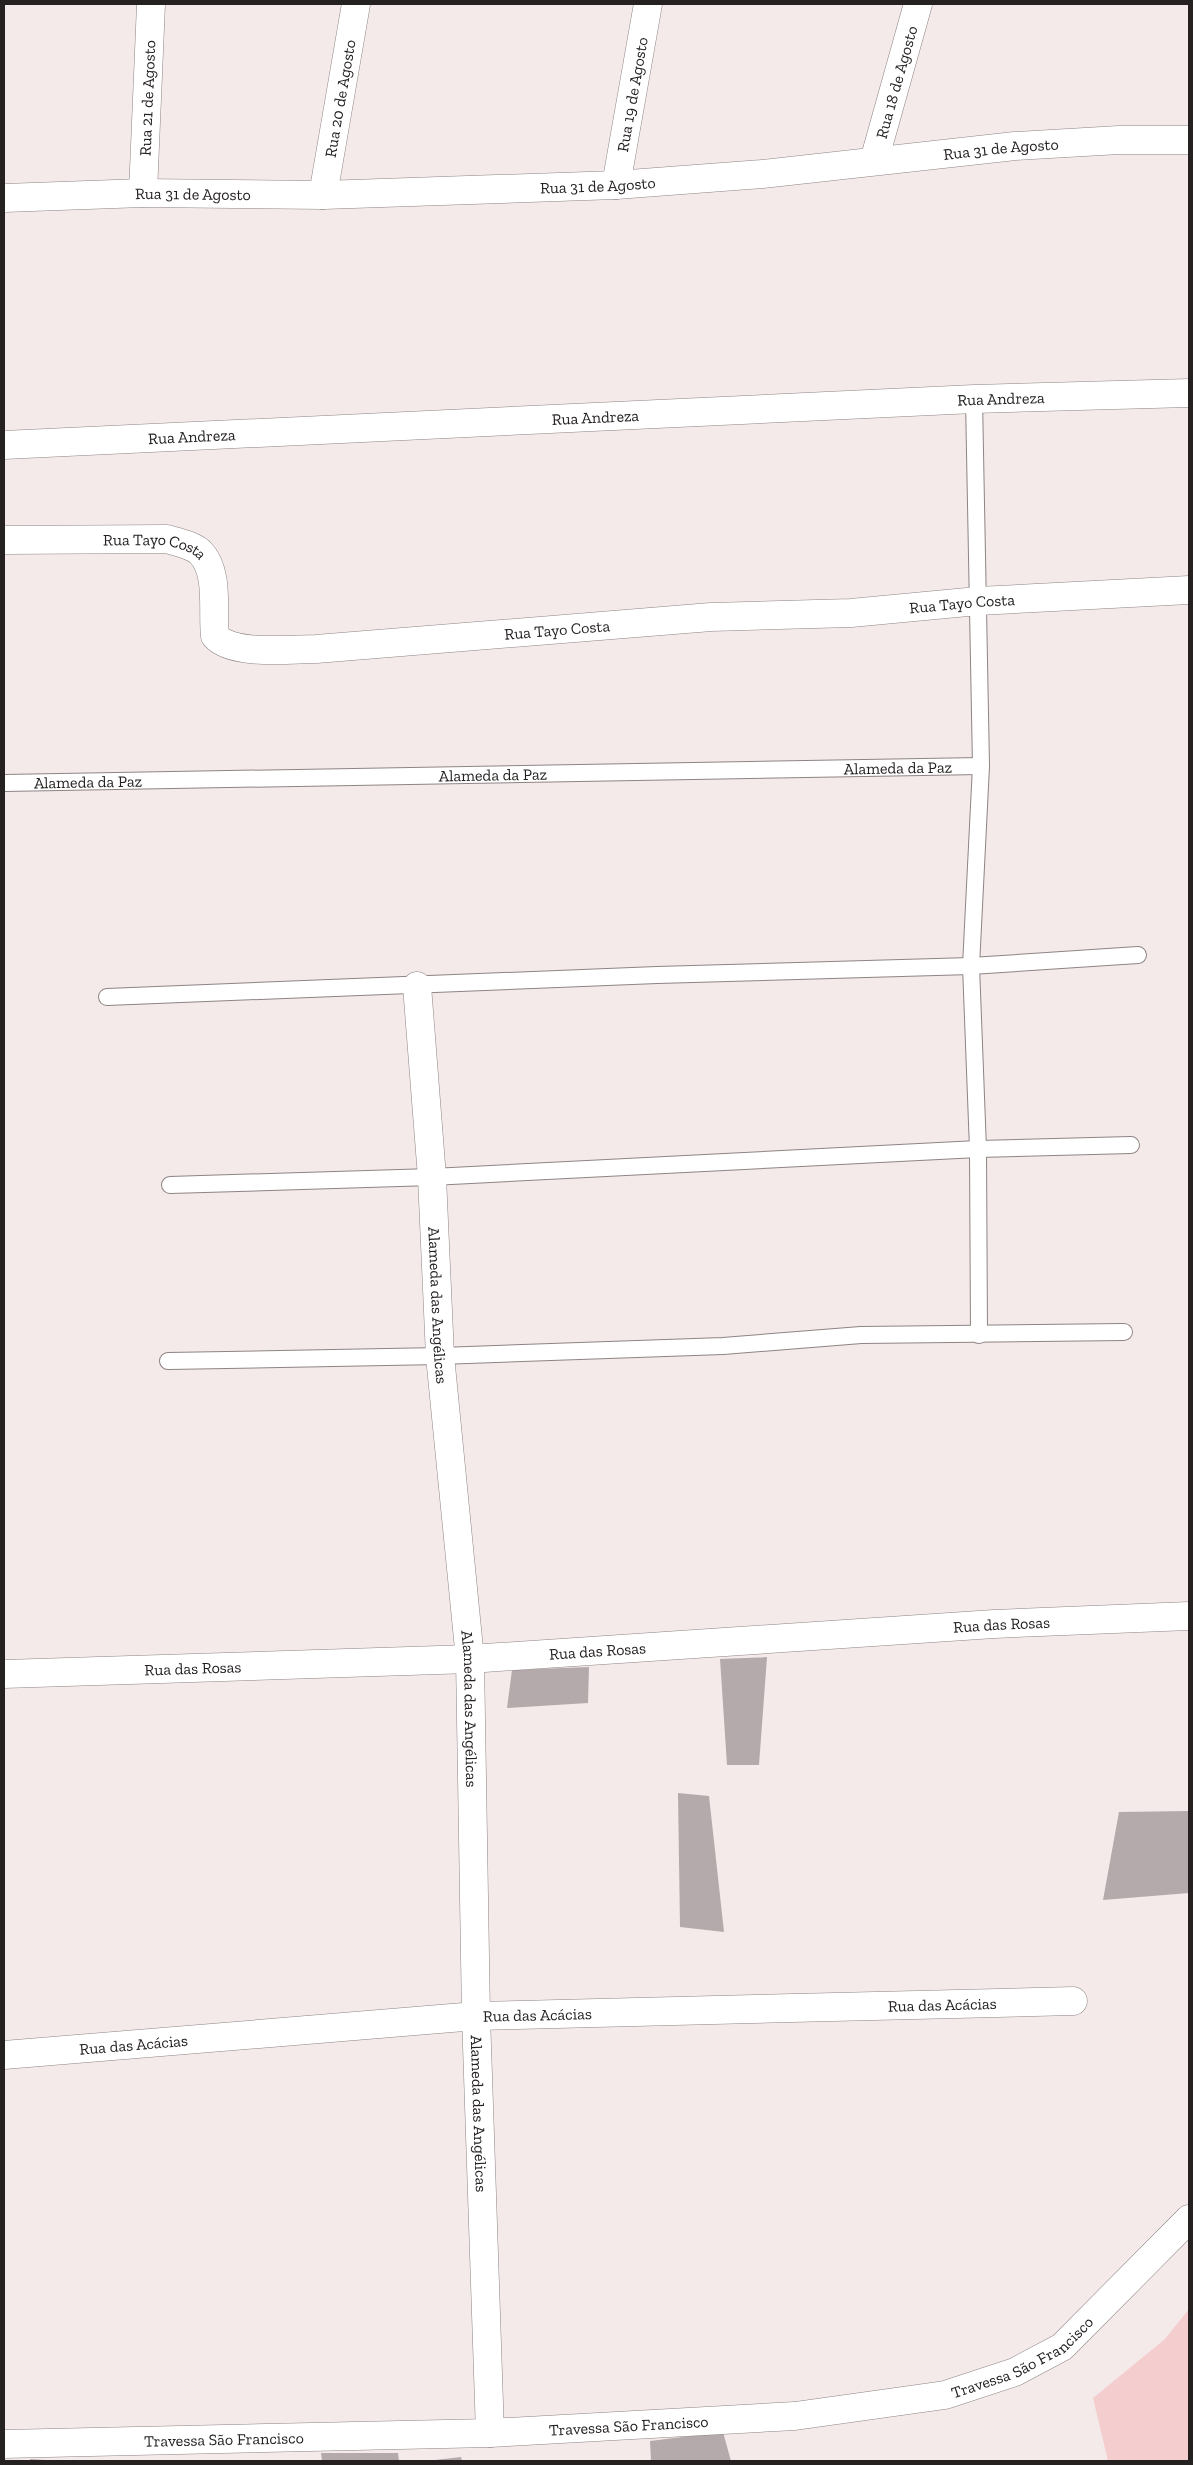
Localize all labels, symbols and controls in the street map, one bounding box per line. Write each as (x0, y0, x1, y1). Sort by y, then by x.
street label: Rua 18 de Agosto (871, 23, 921, 141)
street label: Rua 19 de Agosto (613, 35, 652, 153)
street label: Rua 20 de Agosto (320, 38, 359, 159)
street label: Rua 21 de Agosto (135, 40, 159, 156)
street label: Rua 31 de Agosto (942, 134, 1059, 163)
street label: Rua 31 de Agosto (540, 173, 656, 197)
street label: Rua 31 de Agosto (135, 183, 251, 204)
street label: Rua Andreza (957, 388, 1045, 409)
street label: Rua Andreza (551, 405, 640, 429)
street label: Rua Andreza (148, 425, 236, 448)
street label: Rua Tayo Costa (103, 530, 212, 563)
street label: Rua Tayo Costa (908, 590, 1016, 617)
street label: Rua Tayo Costa (504, 616, 611, 643)
street label: Alameda da Paz (844, 757, 952, 778)
street label: Alameda da Paz (439, 764, 547, 785)
street label: Alameda da Paz (34, 771, 142, 792)
street label: Alameda das Angélicas (425, 1226, 452, 1385)
street label: Rua das Rosas (953, 1612, 1050, 1636)
street label: Alameda das Angélicas (458, 1629, 482, 1788)
street label: Rua das Rosas (548, 1638, 647, 1663)
street label: Rua das Rosas (144, 1657, 242, 1679)
street label: Rua das Acácias (888, 1993, 997, 2015)
street label: Rua das Acácias (483, 2004, 592, 2025)
street label: Rua das Acácias (79, 2030, 189, 2058)
street label: Alameda das Angélicas (467, 2035, 491, 2193)
street label: Travessa São Francisco (949, 2312, 1097, 2402)
street label: Travessa São Francisco (548, 2411, 709, 2439)
street label: Travessa São Francisco (144, 2428, 304, 2450)

